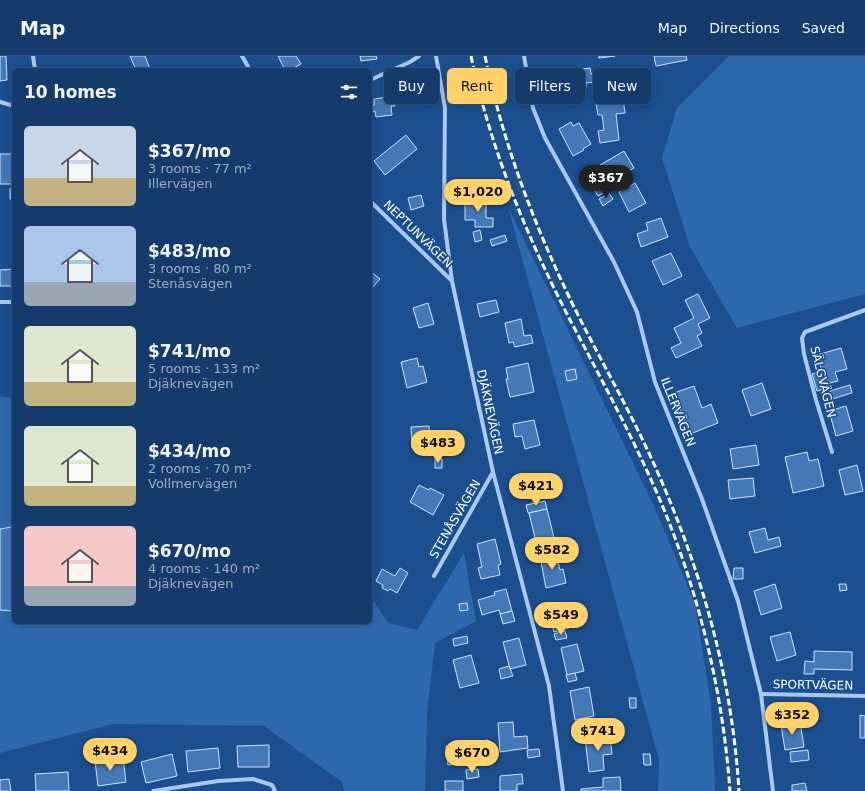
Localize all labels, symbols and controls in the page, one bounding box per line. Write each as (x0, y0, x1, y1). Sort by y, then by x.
text: Map (20, 17, 65, 39)
text: Map (658, 20, 687, 36)
text: Directions (709, 20, 780, 36)
text: Saved (802, 20, 845, 36)
chip: Buy (384, 68, 439, 104)
chip: Rent (447, 68, 507, 104)
chip: Filters (515, 68, 585, 104)
chip: New (593, 68, 651, 104)
icon: filters (338, 81, 360, 103)
text: 10 homes (24, 82, 117, 102)
text: $367/mo (148, 141, 231, 161)
icon: home (56, 142, 104, 190)
text: 3 rooms · 77 m² (148, 161, 252, 176)
pin: $367 (582, 165, 630, 199)
text: $367 (588, 170, 624, 185)
text: Illervägen (148, 176, 213, 191)
pin: $1,020 (445, 179, 511, 213)
text: $1,020 (453, 184, 503, 199)
street label: NEPTUNVÄGEN (381, 197, 456, 270)
text: $483/mo (148, 241, 231, 261)
icon: home (56, 242, 104, 290)
text: 3 rooms · 80 m² (148, 261, 252, 276)
text: Stenåsvägen (148, 276, 232, 291)
text: $741/mo (148, 341, 231, 361)
icon: home (56, 342, 104, 390)
street label: SÄLGVÄGEN (807, 344, 840, 419)
text: 5 rooms · 133 m² (148, 361, 260, 376)
street label: DJÄKNEVÄGEN (474, 368, 507, 456)
street label: ILLERVÄGEN (658, 375, 699, 449)
text: Djäknevägen (148, 376, 234, 391)
pin: $483 (414, 430, 462, 464)
text: $483 (420, 435, 456, 450)
text: $434/mo (148, 441, 231, 461)
icon: home (56, 442, 104, 490)
text: 2 rooms · 70 m² (148, 461, 252, 476)
pin: $421 (512, 473, 560, 507)
text: Vollmervägen (148, 476, 237, 491)
street label: STENÅSVÄGEN (426, 477, 483, 561)
text: $421 (518, 478, 554, 493)
pin: $582 (528, 537, 576, 571)
text: $670/mo (148, 541, 231, 561)
icon: home (56, 542, 104, 590)
text: $582 (534, 542, 570, 557)
text: 4 rooms · 140 m² (148, 561, 260, 576)
text: Djäknevägen (148, 576, 234, 591)
pin: $549 (537, 602, 585, 636)
text: $549 (543, 607, 579, 622)
street label: SPORTVÄGEN (773, 676, 853, 693)
pin: $352 (768, 702, 816, 736)
text: $352 (774, 707, 810, 722)
pin: $741 (574, 718, 622, 752)
text: $741 (580, 723, 616, 738)
pin: $434 (86, 738, 134, 772)
pin: $670 (448, 740, 496, 774)
text: $434 (92, 743, 128, 758)
text: $670 (454, 745, 490, 760)

